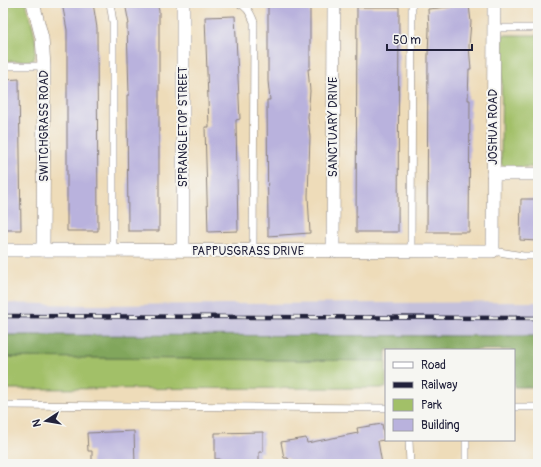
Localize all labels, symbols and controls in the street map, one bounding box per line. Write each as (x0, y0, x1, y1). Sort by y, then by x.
scale bar (387, 26, 472, 52)
text: 50 m (393, 33, 421, 48)
street label: SPRANGLETOP STREET (176, 66, 191, 187)
street label: SWITCHGRASS ROAD (37, 70, 52, 182)
street label: SANCTUARY DRIVE (326, 77, 341, 177)
street label: JOSHUA ROAD (486, 88, 501, 165)
street label: PAPPUSGRASS DRIVE (192, 244, 304, 259)
legend (385, 349, 515, 441)
text: Road (421, 358, 446, 373)
text: Railway (421, 378, 457, 393)
text: Park (421, 398, 442, 413)
north arrow (26, 401, 66, 441)
text: N (29, 417, 44, 428)
text: Building (421, 418, 460, 433)

